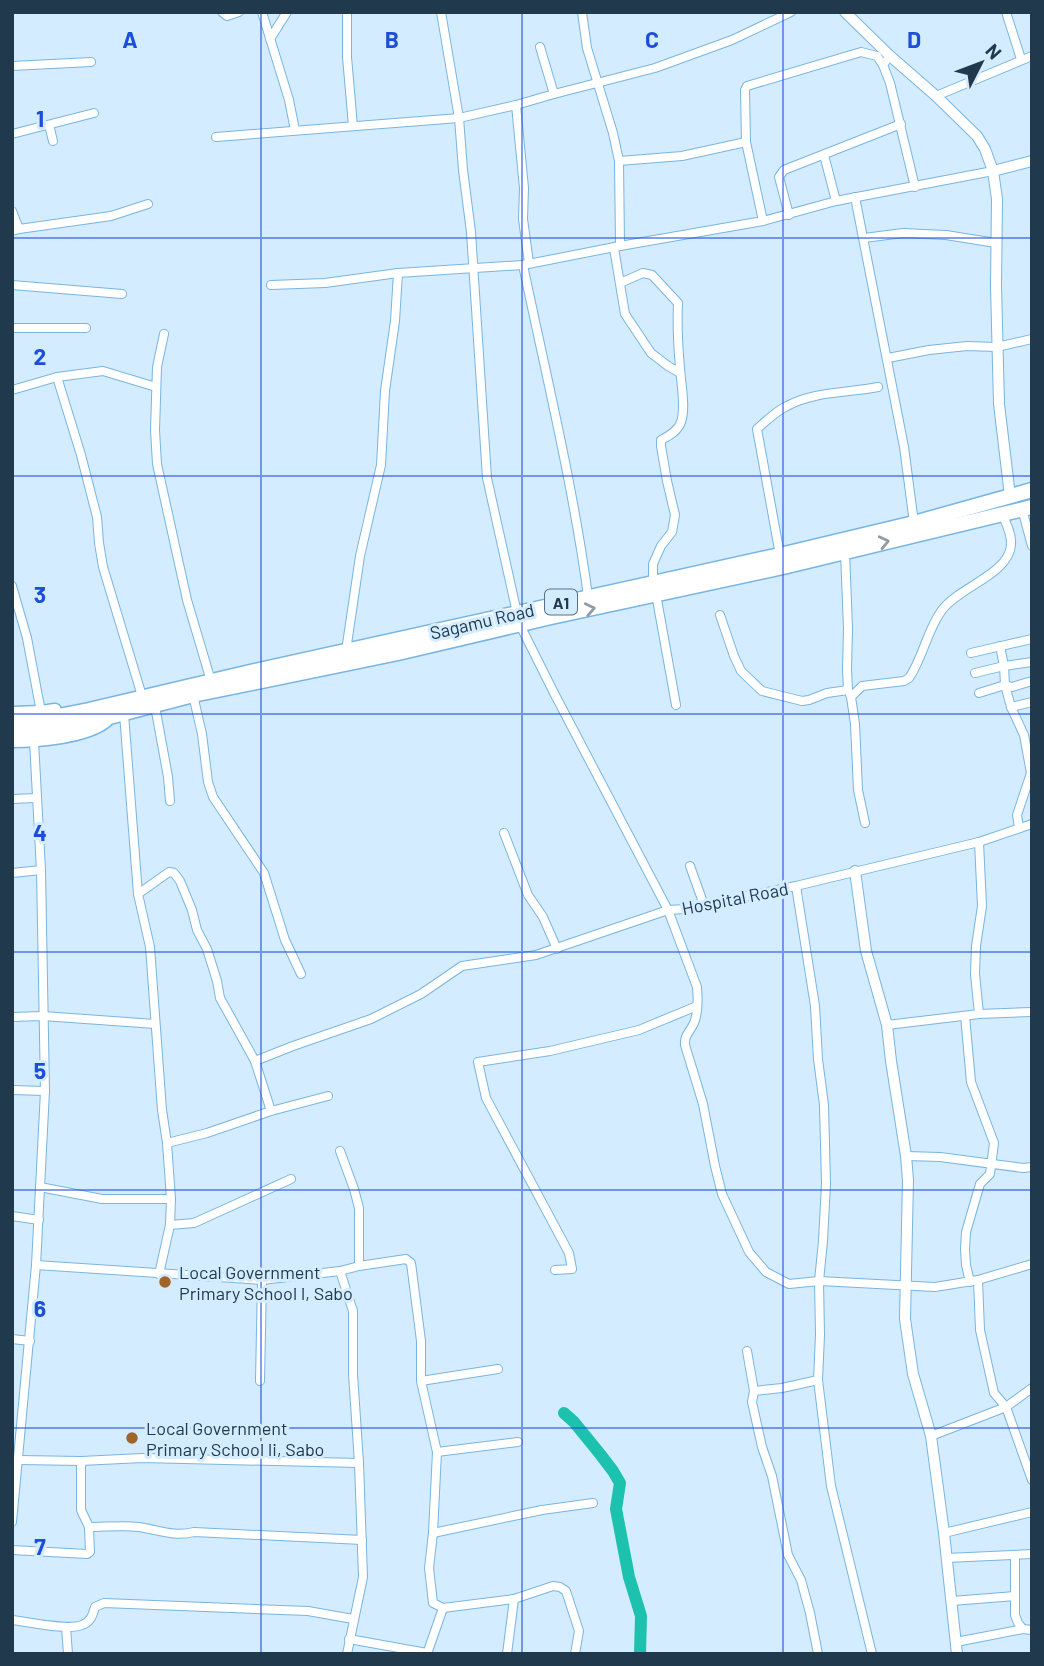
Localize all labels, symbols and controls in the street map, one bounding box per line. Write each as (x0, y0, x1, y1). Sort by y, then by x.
text: A (122, 25, 138, 53)
text: B (385, 25, 399, 53)
text: C (645, 25, 659, 53)
text: D (907, 25, 921, 53)
north arrow (946, 28, 1016, 98)
text: N (981, 39, 1007, 64)
text: 1 (36, 104, 44, 132)
text: 2 (34, 342, 46, 370)
one-way arrow (878, 536, 890, 551)
text: 3 (34, 580, 46, 608)
road number: A1 (545, 590, 577, 614)
street label: Sagamu Road (428, 598, 536, 644)
one-way arrow (584, 602, 596, 617)
text: 4 (33, 818, 47, 846)
street label: Hospital Road (680, 877, 790, 919)
text: 5 (34, 1056, 46, 1084)
place label: Local Government Primary School I, Sabo (179, 1261, 353, 1304)
marker: Local Government Primary School I, Sabo (157, 1274, 173, 1290)
text: 6 (34, 1294, 46, 1322)
place label: Local Government Primary School Ii, Sabo (146, 1417, 324, 1460)
marker: Local Government Primary School Ii, Sabo (124, 1430, 140, 1446)
text: 7 (34, 1532, 46, 1560)

